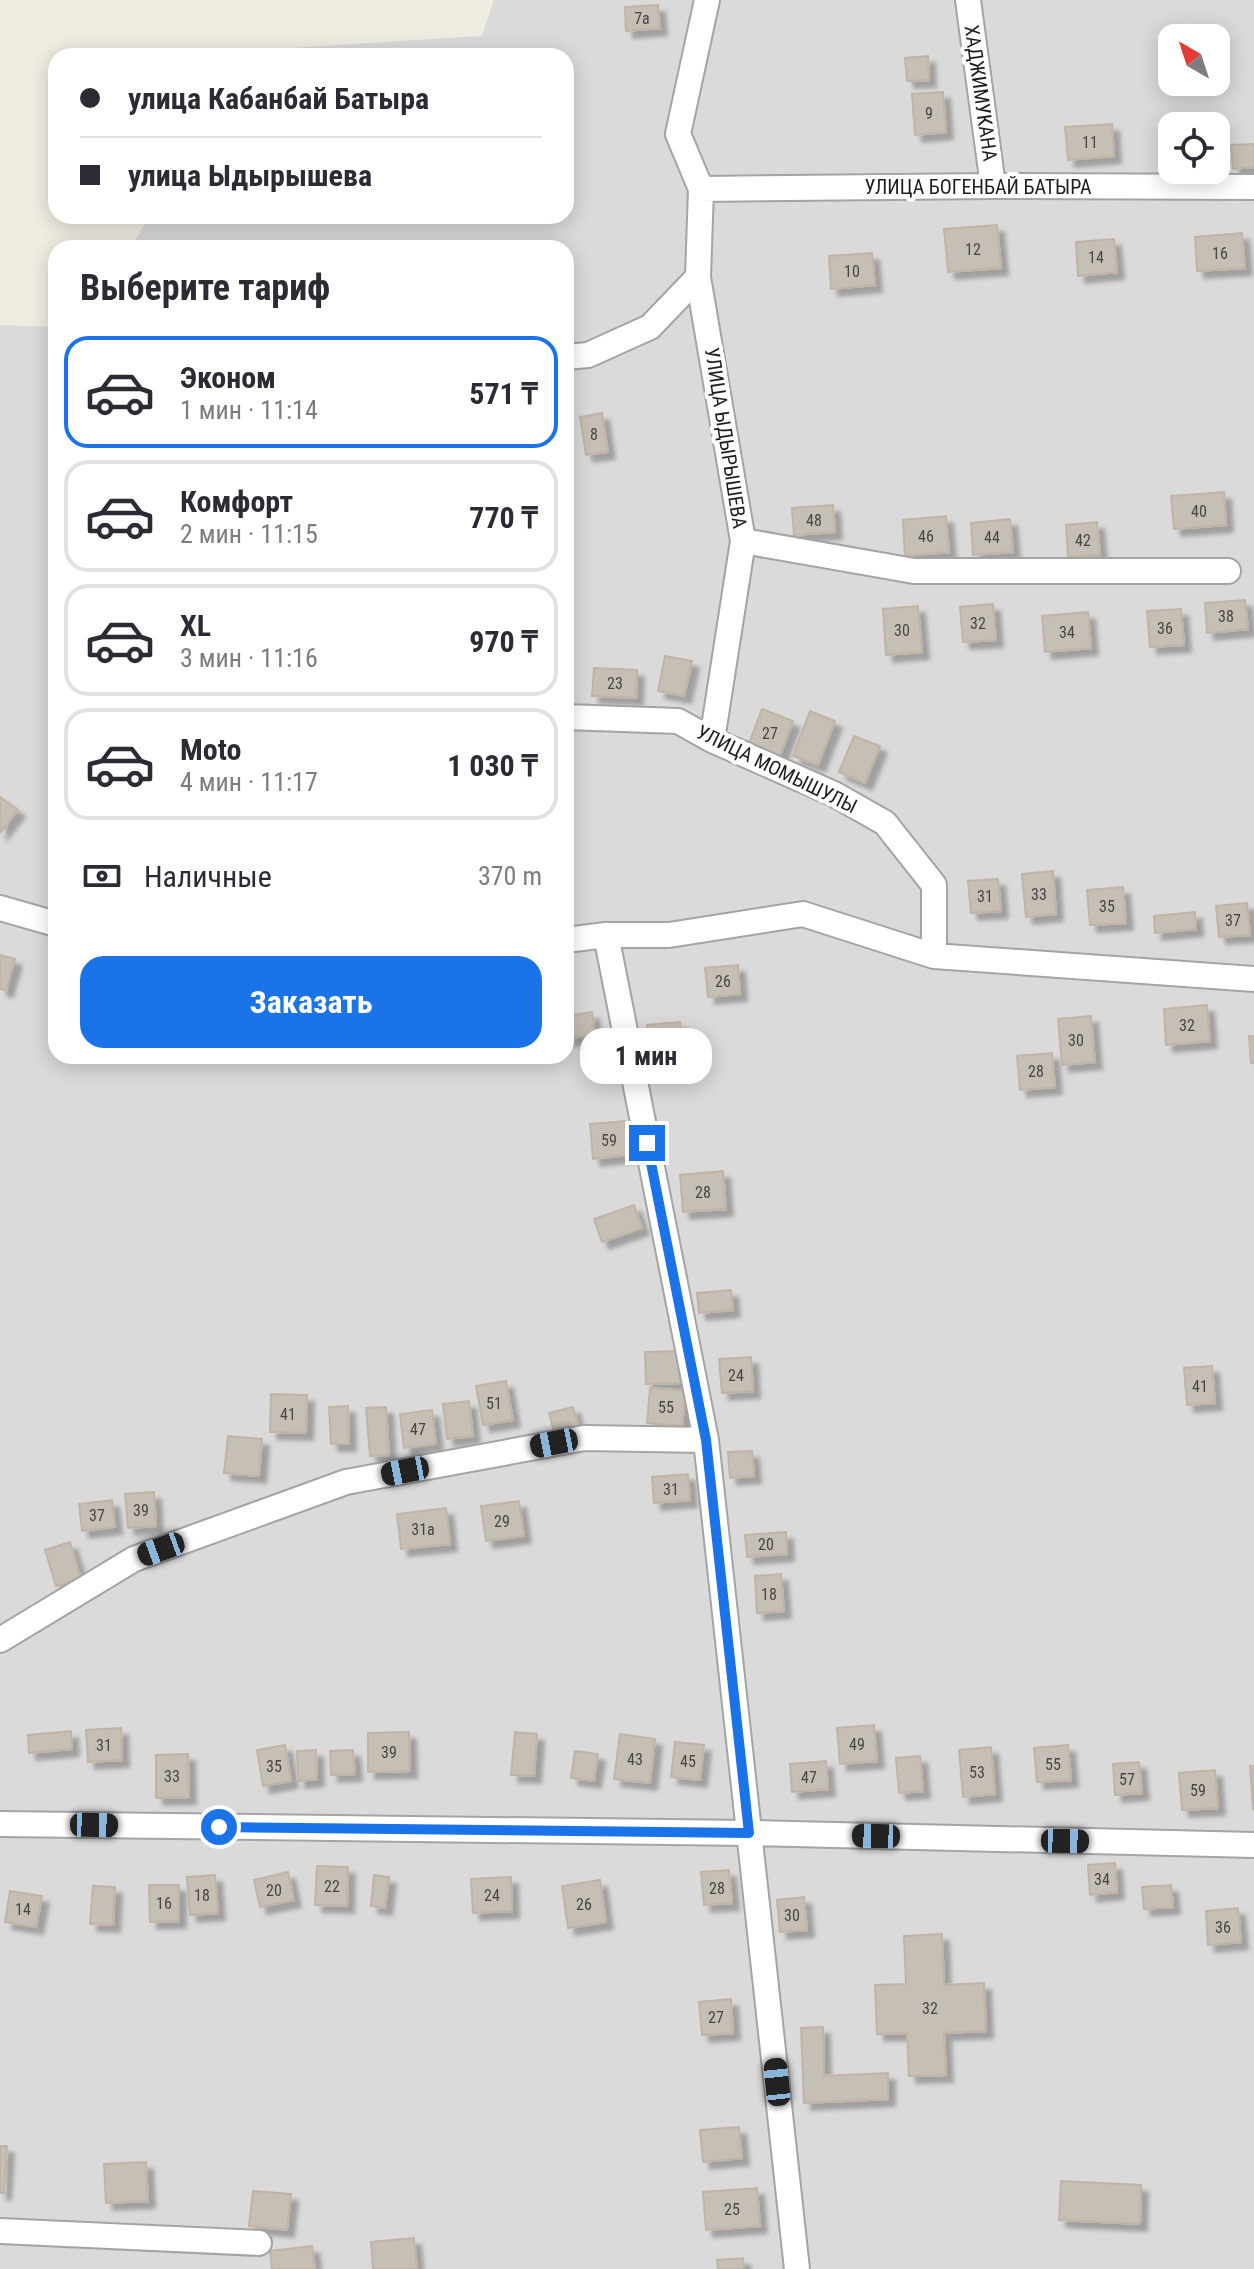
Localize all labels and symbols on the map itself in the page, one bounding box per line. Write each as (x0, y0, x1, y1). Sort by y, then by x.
house number: 7а (634, 9, 650, 28)
street label: ХАДЖИМУКАНА (960, 23, 1002, 163)
north arrow (1158, 24, 1230, 96)
house number: 9 (925, 104, 933, 123)
house number: 11 (1082, 133, 1098, 152)
street label: УЛИЦА БОГЕНБАЙ БАТЫРА (865, 175, 1092, 199)
house number: 12 (965, 240, 981, 259)
house number: 16 (1212, 244, 1228, 263)
house number: 14 (1088, 248, 1104, 267)
house number: 10 (844, 262, 860, 281)
street label: УЛИЦА ЫДЫРЫШЕВА (700, 346, 752, 531)
house number: 8 (590, 425, 598, 444)
house number: 40 (1191, 502, 1207, 521)
house number: 48 (806, 511, 822, 530)
house number: 46 (918, 527, 934, 546)
house number: 44 (984, 528, 1000, 547)
house number: 42 (1075, 531, 1091, 550)
house number: 38 (1218, 607, 1234, 626)
house number: 32 (970, 614, 986, 633)
house number: 36 (1157, 619, 1173, 638)
house number: 30 (894, 621, 910, 640)
house number: 34 (1059, 623, 1075, 642)
house number: 23 (607, 674, 623, 693)
street label: УЛИЦА МОМЫШУЛЫ (693, 720, 861, 818)
house number: 27 (762, 724, 778, 743)
house number: 33 (1031, 885, 1047, 904)
house number: 31 (977, 887, 993, 906)
house number: 35 (1099, 897, 1115, 916)
house number: 37 (1225, 911, 1241, 930)
house number: 26 (715, 972, 731, 991)
house number: 32 (1179, 1016, 1195, 1035)
callout: 1 мин (581, 1027, 713, 1083)
house number: 30 (1068, 1031, 1084, 1050)
house number: 28 (1028, 1062, 1044, 1081)
route end (629, 1125, 665, 1161)
house number: 59 (601, 1131, 617, 1150)
house number: 28 (695, 1183, 711, 1202)
house number: 24 (728, 1366, 744, 1385)
house number: 41 (1192, 1377, 1208, 1396)
house number: 51 (486, 1394, 502, 1413)
house number: 55 (658, 1398, 674, 1417)
house number: 41 (280, 1405, 296, 1424)
house number: 47 (410, 1420, 426, 1439)
car (528, 1427, 580, 1459)
car (379, 1455, 431, 1487)
house number: 31 (663, 1480, 679, 1499)
house number: 39 (133, 1501, 149, 1520)
house number: 37 (89, 1506, 105, 1525)
house number: 29 (494, 1512, 510, 1531)
house number: 31а (411, 1520, 435, 1539)
car (134, 1530, 188, 1568)
house number: 20 (758, 1535, 774, 1554)
house number: 18 (761, 1585, 777, 1604)
house number: 49 (849, 1735, 865, 1754)
house number: 31 (96, 1736, 112, 1755)
house number: 39 (381, 1743, 397, 1762)
house number: 43 (627, 1750, 643, 1769)
house number: 45 (680, 1752, 696, 1771)
house number: 55 (1045, 1755, 1061, 1774)
house number: 35 (266, 1757, 282, 1776)
house number: 53 (969, 1763, 985, 1782)
house number: 33 (164, 1767, 180, 1786)
house number: 47 (801, 1768, 817, 1787)
house number: 57 (1119, 1770, 1135, 1789)
house number: 59 (1190, 1781, 1206, 1800)
route start (201, 1809, 237, 1845)
car (70, 1813, 118, 1837)
car (852, 1824, 900, 1848)
car (1041, 1829, 1089, 1853)
house number: 34 (1094, 1870, 1110, 1889)
house number: 22 (324, 1877, 340, 1896)
house number: 28 (709, 1879, 725, 1898)
house number: 20 (266, 1881, 282, 1900)
house number: 18 (194, 1886, 210, 1905)
house number: 24 (484, 1886, 500, 1905)
house number: 16 (156, 1894, 172, 1913)
house number: 26 (576, 1895, 592, 1914)
house number: 14 (15, 1900, 31, 1919)
house number: 30 (784, 1906, 800, 1925)
house number: 36 (1215, 1918, 1231, 1937)
house number: 32 (922, 1999, 938, 2018)
house number: 27 (708, 2008, 724, 2027)
car (763, 2057, 791, 2107)
house number: 25 (724, 2200, 740, 2219)

